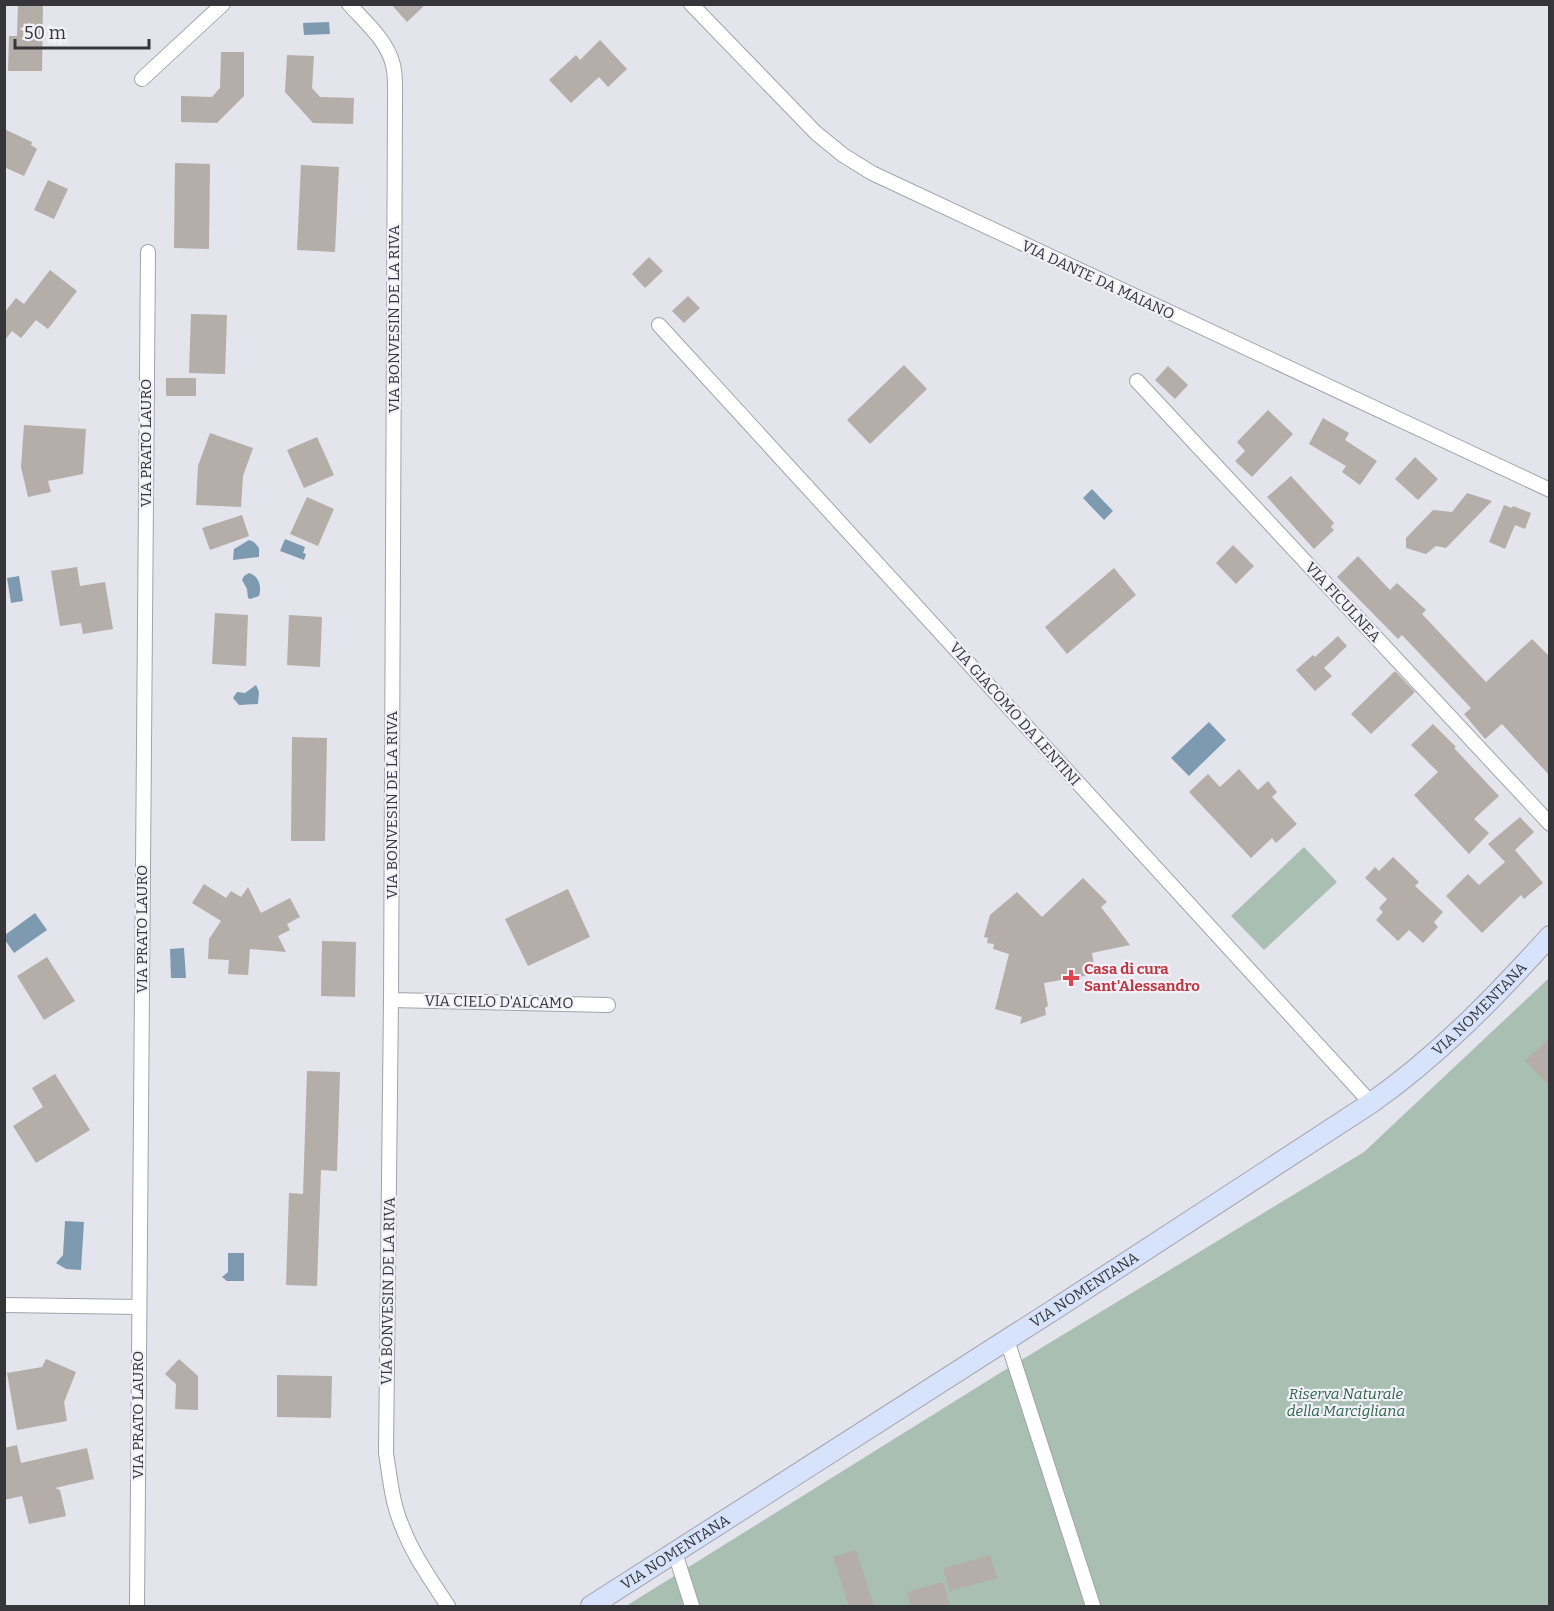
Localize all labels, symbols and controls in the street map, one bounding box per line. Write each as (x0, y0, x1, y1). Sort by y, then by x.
scale bar (15, 12, 148, 50)
text: 50 m (24, 22, 66, 44)
street label: VIA BONVESIN DE LA RIVA (385, 225, 403, 413)
street label: VIA DANTE DA MAIANO (1019, 237, 1177, 323)
street label: VIA PRATO LAURO (137, 379, 155, 507)
street label: VIA FICULNEA (1301, 558, 1385, 646)
street label: VIA GIACOMO DA LENTINI (946, 639, 1084, 789)
street label: VIA BONVESIN DE LA RIVA (383, 711, 401, 899)
street label: VIA PRATO LAURO (133, 865, 151, 993)
street label: VIA NOMENTANA (1429, 958, 1531, 1059)
place label: Casa di cura Sant'Alessandro (1084, 960, 1200, 995)
marker: Casa di cura Sant'Alessandro (1062, 969, 1080, 987)
street label: VIA CIELO D'ALCAMO (424, 992, 574, 1012)
street label: VIA BONVESIN DE LA RIVA (377, 1196, 399, 1385)
street label: VIA NOMENTANA (1027, 1248, 1142, 1332)
street label: VIA PRATO LAURO (129, 1351, 147, 1479)
park label: Riserva Naturale della Marcigliana (1287, 1385, 1405, 1420)
street label: VIA NOMENTANA (617, 1510, 733, 1594)

